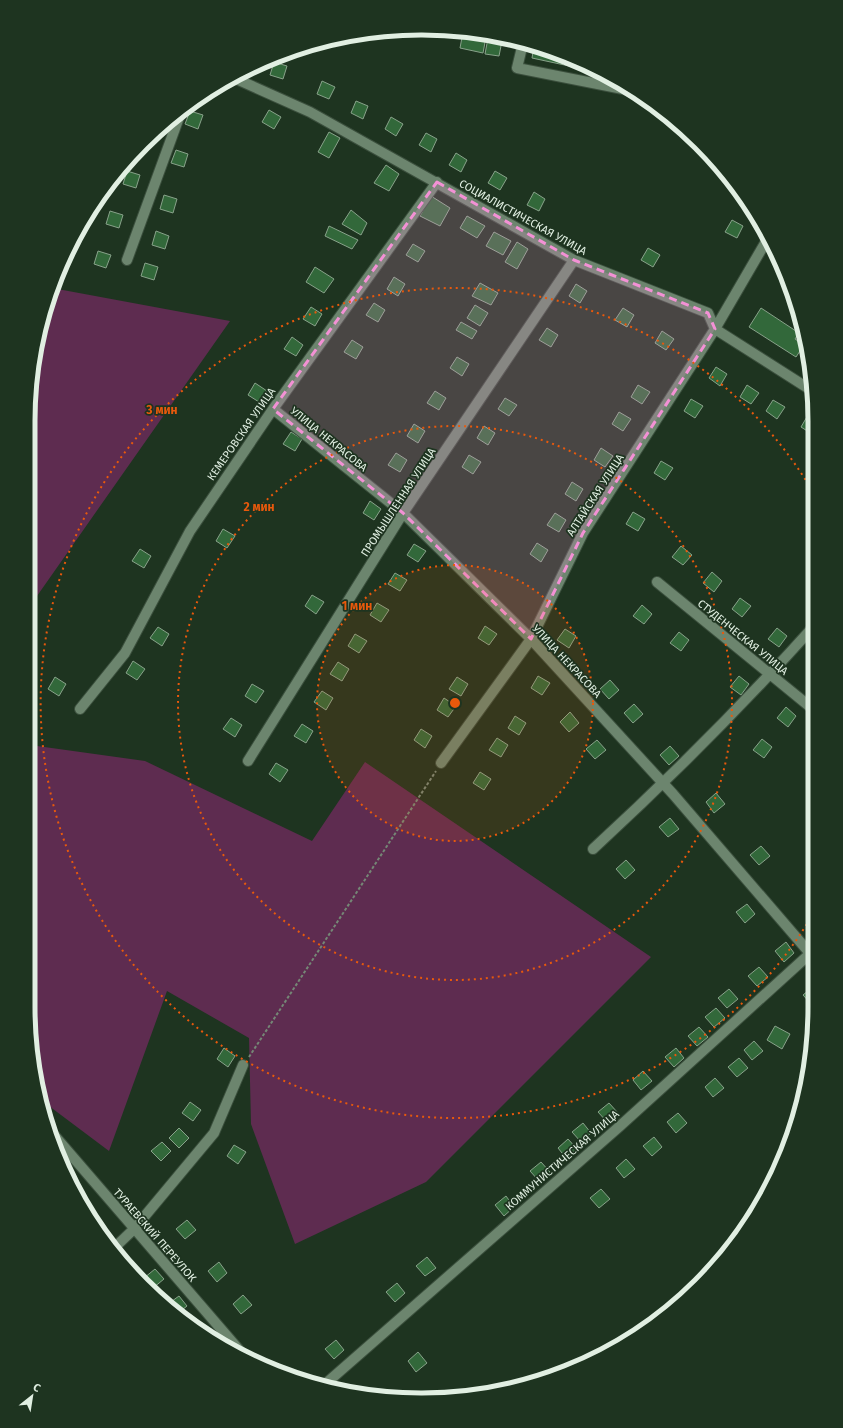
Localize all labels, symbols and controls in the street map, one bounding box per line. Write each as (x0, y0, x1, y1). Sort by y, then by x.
street label: СОЦИАЛИСТИЧЕСКАЯ УЛИЦА (457, 177, 589, 258)
street label: КЕМЕРОВСКАЯ УЛИЦА (205, 385, 279, 483)
text: 3 мин (145, 403, 178, 417)
street label: УЛИЦА НЕКРАСОВА (288, 404, 370, 475)
street label: ПРОМЫШЛЕННАЯ УЛИЦА (358, 445, 439, 559)
street label: АЛТАЙСКАЯ УЛИЦА (564, 451, 627, 539)
text: 2 мин (243, 500, 275, 514)
street label: СТУДЕНЧЕСКАЯ УЛИЦА (695, 597, 791, 678)
text: 1 мин (342, 599, 372, 613)
street label: УЛИЦА НЕКРАСОВА (529, 622, 604, 701)
centre of rings (448, 696, 462, 710)
street label: КОММУНИСТИЧЕСКАЯ УЛИЦА (503, 1107, 622, 1213)
street label: ТУРАЕВСКИЙ ПЕРЕУЛОК (111, 1186, 199, 1285)
north arrow (12, 1376, 52, 1416)
text: С (31, 1381, 43, 1395)

